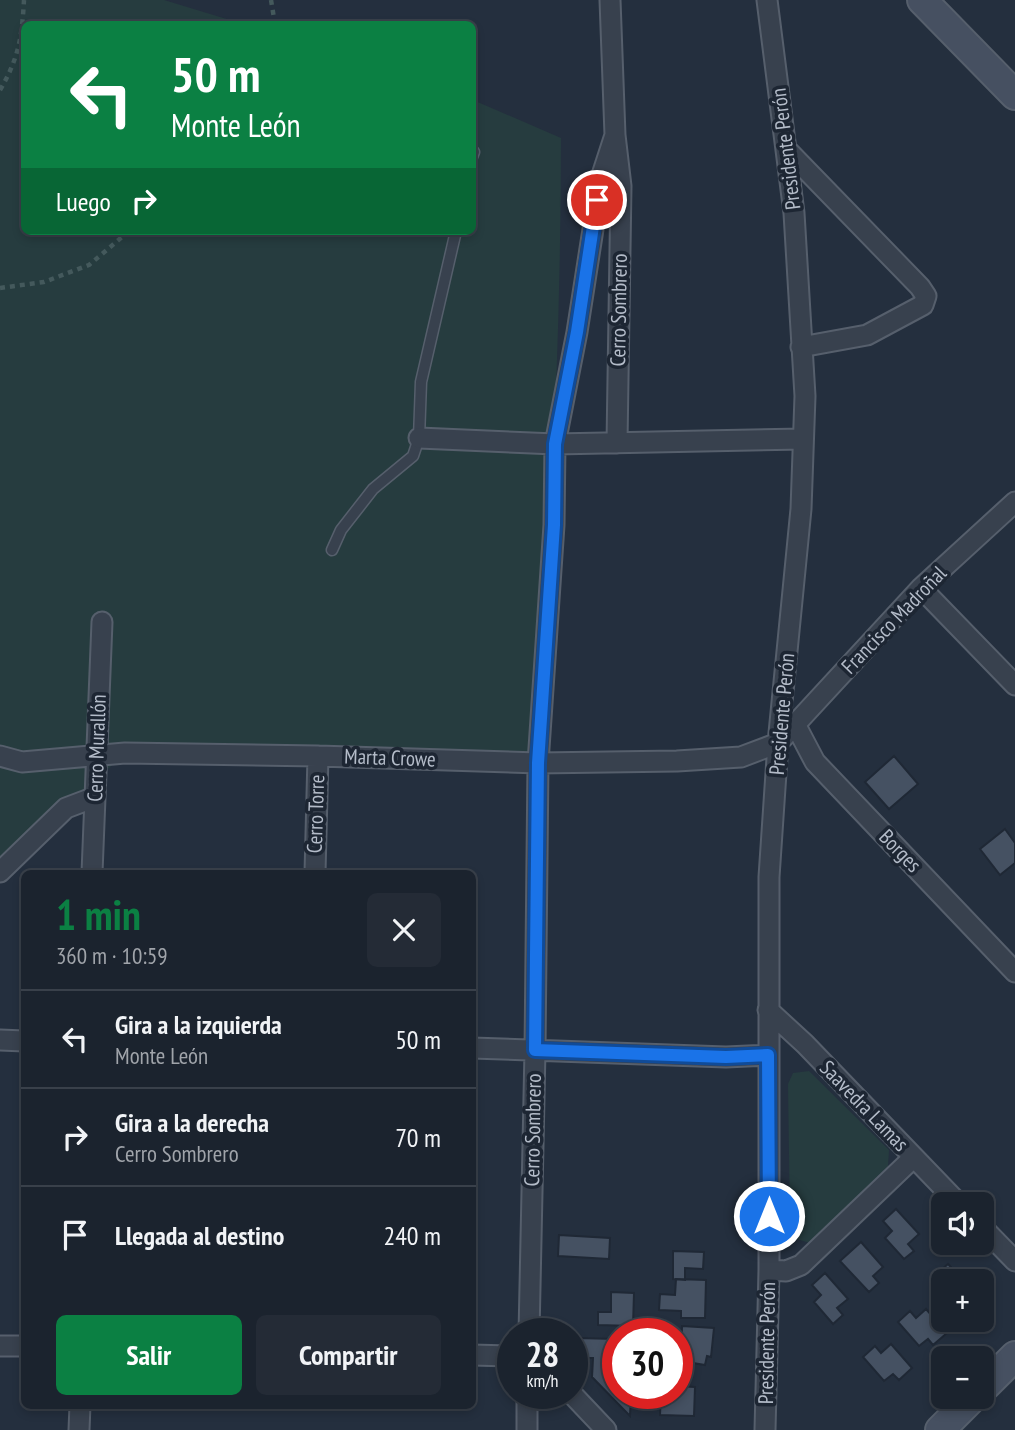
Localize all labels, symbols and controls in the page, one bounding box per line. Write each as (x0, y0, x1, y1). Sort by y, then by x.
text: 50 m (171, 42, 260, 106)
icon: left (56, 49, 147, 140)
street label: Presidente Perón (765, 87, 806, 211)
text: Monte León (171, 104, 301, 146)
pin (567, 170, 627, 230)
icon: arrive (578, 181, 616, 219)
icon: right (125, 182, 163, 220)
text: Luego (56, 185, 111, 218)
street label: Cerro Sombrero (604, 253, 633, 367)
street label: Francisco Madroñal (835, 560, 952, 679)
street label: Presidente Perón (763, 652, 800, 776)
street label: Cerro Murallón (81, 694, 112, 802)
street label: Marta Crowe (344, 742, 436, 773)
street label: Cerro Torre (301, 774, 330, 854)
street label: Borges (873, 823, 927, 878)
text: 1 min (56, 887, 141, 942)
button: close (367, 893, 441, 967)
text: 360 m · 10:59 (56, 941, 168, 970)
text: Gira a la izquierda (115, 1008, 282, 1041)
icon: left (56, 1020, 94, 1058)
text: 50 m (395, 1023, 441, 1056)
text: Monte León (115, 1041, 208, 1070)
street label: Saavedra Lamas (814, 1054, 914, 1157)
street label: Cerro Sombrero (518, 1073, 547, 1187)
text: Gira a la derecha (115, 1106, 269, 1139)
icon: right (56, 1118, 94, 1156)
text: 70 m (395, 1121, 441, 1154)
text: Cerro Sombrero (115, 1139, 239, 1168)
position arrow (732, 1179, 806, 1253)
map controls (931, 1192, 994, 1409)
button: sound (931, 1192, 994, 1255)
icon: arrive (56, 1216, 94, 1254)
text: Llegada al destino (115, 1219, 284, 1252)
text: 240 m (383, 1219, 441, 1252)
button: + (931, 1269, 994, 1332)
street label: Presidente Perón (752, 1282, 781, 1404)
button: Salir (56, 1315, 242, 1395)
button: Compartir (256, 1315, 441, 1395)
speed limit sign: 30 (602, 1318, 693, 1409)
text: 28 (526, 1331, 559, 1377)
button: − (931, 1346, 994, 1409)
text: km/h (527, 1369, 558, 1392)

